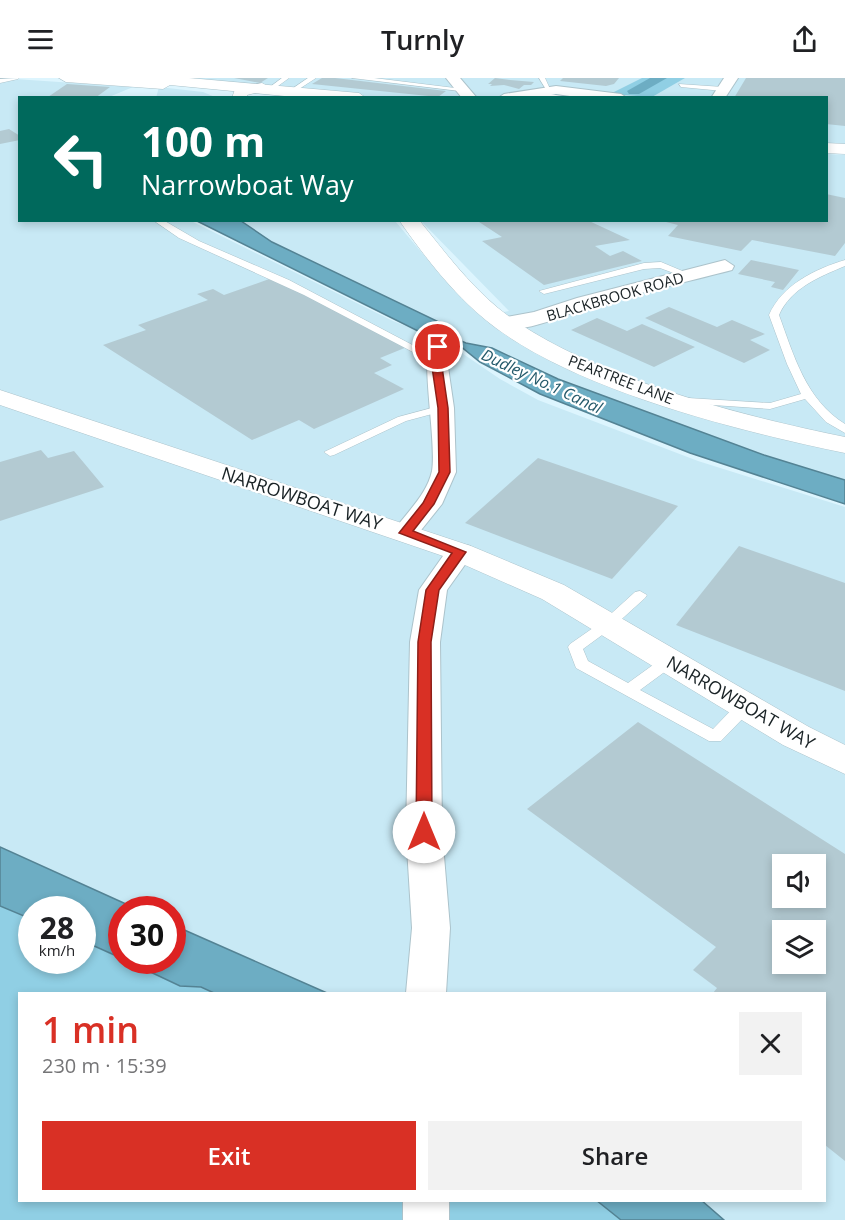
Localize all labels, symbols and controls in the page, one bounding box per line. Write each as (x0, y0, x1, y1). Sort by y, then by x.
text: Turnly (381, 21, 464, 58)
icon: menu (24, 23, 57, 56)
icon: share (788, 23, 821, 56)
text: 100 m (141, 112, 265, 169)
icon: left (42, 120, 120, 198)
text: Narrowboat Way (141, 166, 353, 203)
street label: BLACKBROOK ROAD (544, 267, 686, 325)
pin (412, 321, 463, 372)
icon: arrive (421, 330, 454, 363)
water label: Dudley No.1 Canal (478, 343, 607, 419)
street label: PEARTREE LANE (566, 350, 676, 408)
street label: NARROWBOAT WAY (219, 461, 386, 536)
street label: NARROWBOAT WAY (662, 650, 820, 755)
position arrow (392, 800, 456, 864)
map controls (772, 854, 826, 974)
button: sound (772, 854, 826, 908)
speed limit sign: 30 (108, 896, 186, 974)
text: 28 (40, 907, 74, 948)
button: layers (772, 920, 826, 974)
text: km/h (39, 940, 75, 960)
text: 1 min (42, 1005, 139, 1054)
button: close (739, 1012, 802, 1075)
text: 230 m · 15:39 (42, 1052, 167, 1079)
button: Exit (42, 1121, 416, 1190)
button: Share (428, 1121, 802, 1190)

